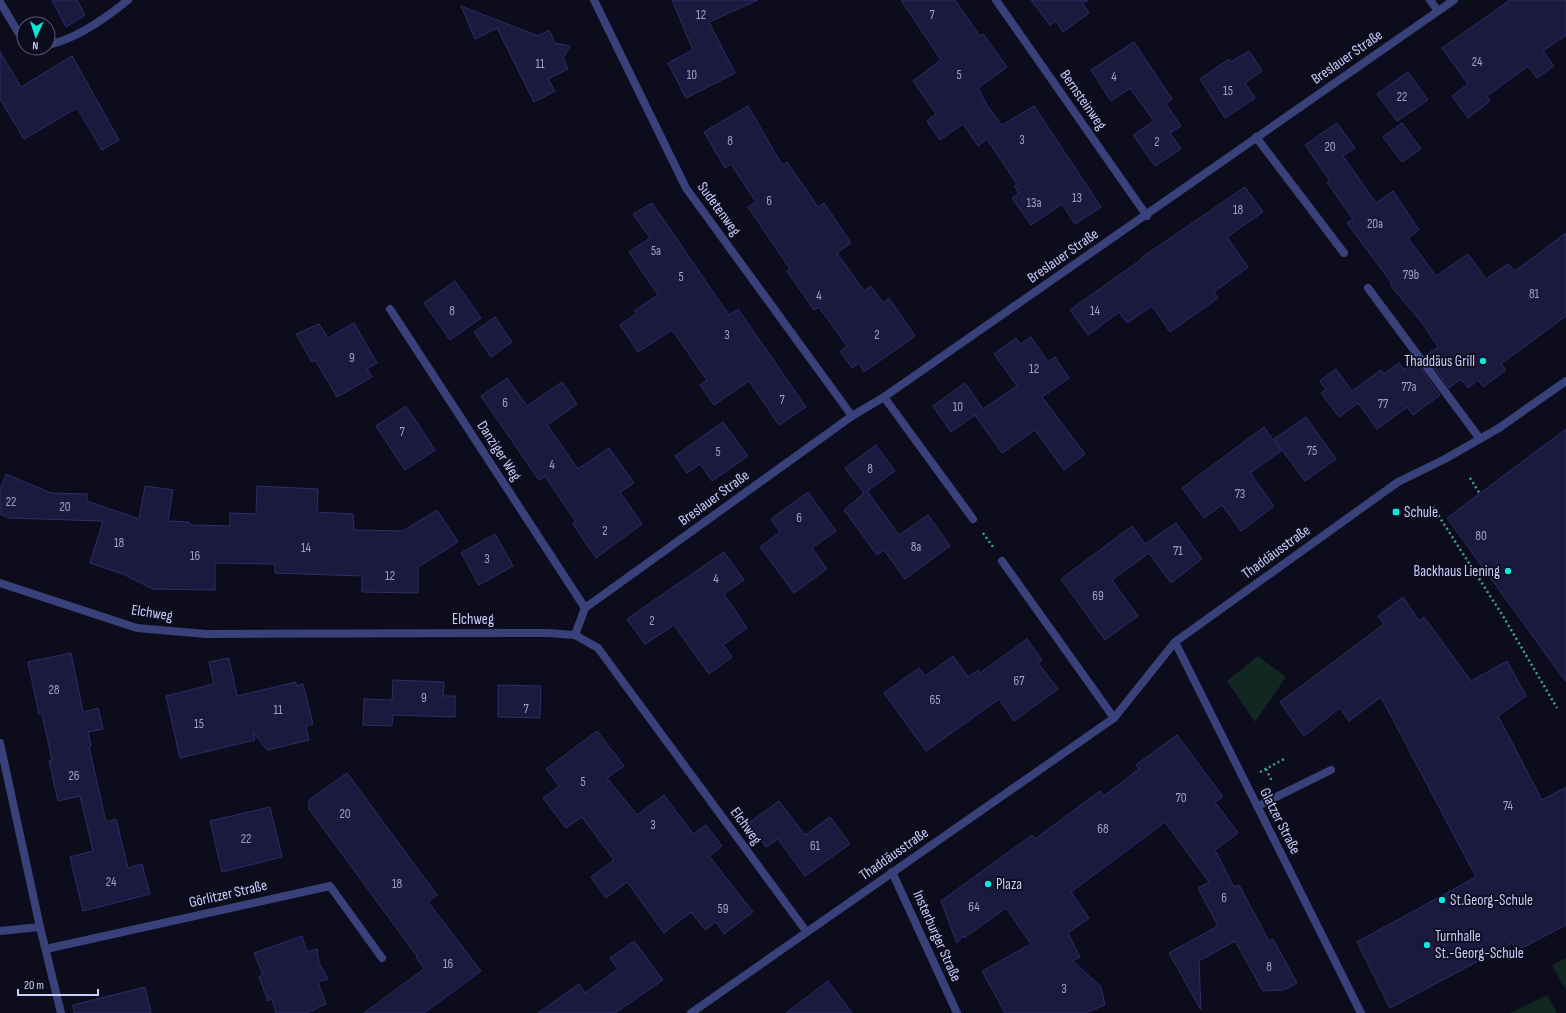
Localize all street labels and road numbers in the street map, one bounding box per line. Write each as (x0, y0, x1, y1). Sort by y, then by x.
street label: Breslauer Straße (1308, 25, 1386, 89)
street label: Bernsteinweg (1055, 66, 1111, 134)
street label: Sudetenweg (693, 178, 745, 240)
street label: Breslauer Straße (1024, 224, 1102, 288)
street label: Danziger Weg (473, 417, 525, 485)
street label: Breslauer Straße (675, 466, 753, 530)
street label: Thaddäusstraße (1238, 521, 1314, 583)
street label: Elchweg (130, 600, 174, 626)
street label: Elchweg (452, 610, 494, 629)
street label: Glatzer Straße (1255, 785, 1305, 857)
street label: Elchweg (726, 804, 766, 848)
street label: Thaddäusstraße (856, 823, 932, 885)
street label: Görlitzer Straße (187, 876, 269, 912)
street label: Insterburger Straße (908, 887, 966, 985)

